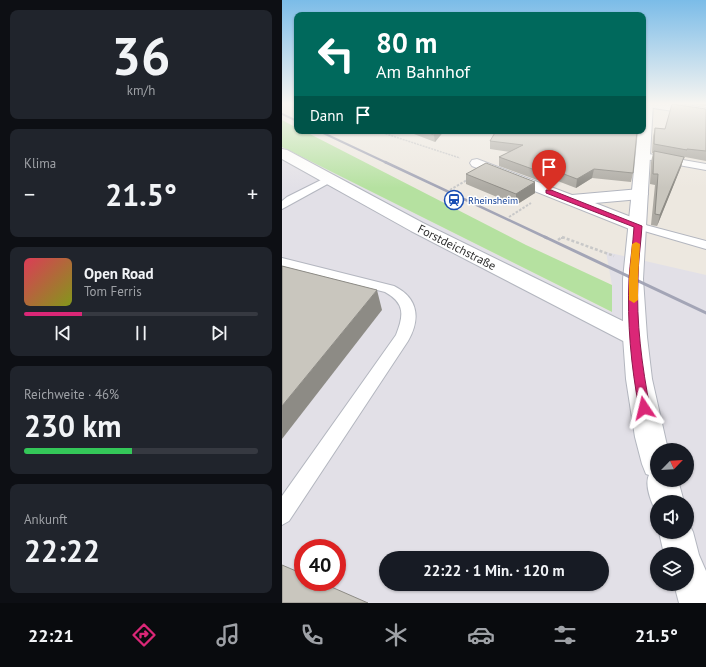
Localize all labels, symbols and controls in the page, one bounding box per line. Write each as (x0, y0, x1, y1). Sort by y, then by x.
text: 36 (112, 22, 170, 89)
text: 80 m (376, 24, 437, 61)
icon: left (310, 28, 362, 80)
text: Am Bahnhof (376, 60, 470, 83)
text: km/h (127, 82, 155, 99)
icon: arrive (352, 104, 374, 126)
text: Dann (310, 106, 344, 125)
pin (532, 150, 566, 191)
text: Klima (24, 155, 56, 172)
icon: arrive (538, 156, 560, 178)
text: 21.5° (105, 175, 177, 214)
text: − (24, 180, 35, 208)
text: + (247, 180, 258, 208)
station icon: Rheinsheim (443, 189, 465, 211)
place label: Rheinsheim (468, 194, 518, 207)
street label: Forstdeichstraße (415, 221, 499, 273)
text: Open Road (84, 264, 154, 283)
text: Tom Ferris (84, 283, 142, 300)
icon: previous (52, 322, 74, 344)
icon: pause (130, 322, 152, 344)
icon: next (208, 322, 230, 344)
text: Reichweite · 46% (24, 386, 119, 403)
position arrow (623, 387, 665, 429)
text: 230 km (24, 406, 122, 445)
north arrow (650, 443, 694, 487)
map controls (650, 443, 694, 591)
button: sound (650, 495, 694, 539)
text: Ankunft (24, 511, 67, 528)
text: 22:22 (24, 531, 100, 570)
speed limit sign: 40 (294, 539, 346, 591)
button: layers (650, 547, 694, 591)
text: 22:22 · 1 Min. · 120 m (423, 561, 565, 580)
icon: directions (130, 621, 158, 649)
icon: music (214, 621, 242, 649)
icon: phone (298, 621, 326, 649)
icon: climate (382, 621, 410, 649)
icon: car (467, 621, 495, 649)
icon: filters (551, 621, 579, 649)
text: 22:21 (28, 624, 74, 647)
text: 21.5° (635, 624, 678, 647)

